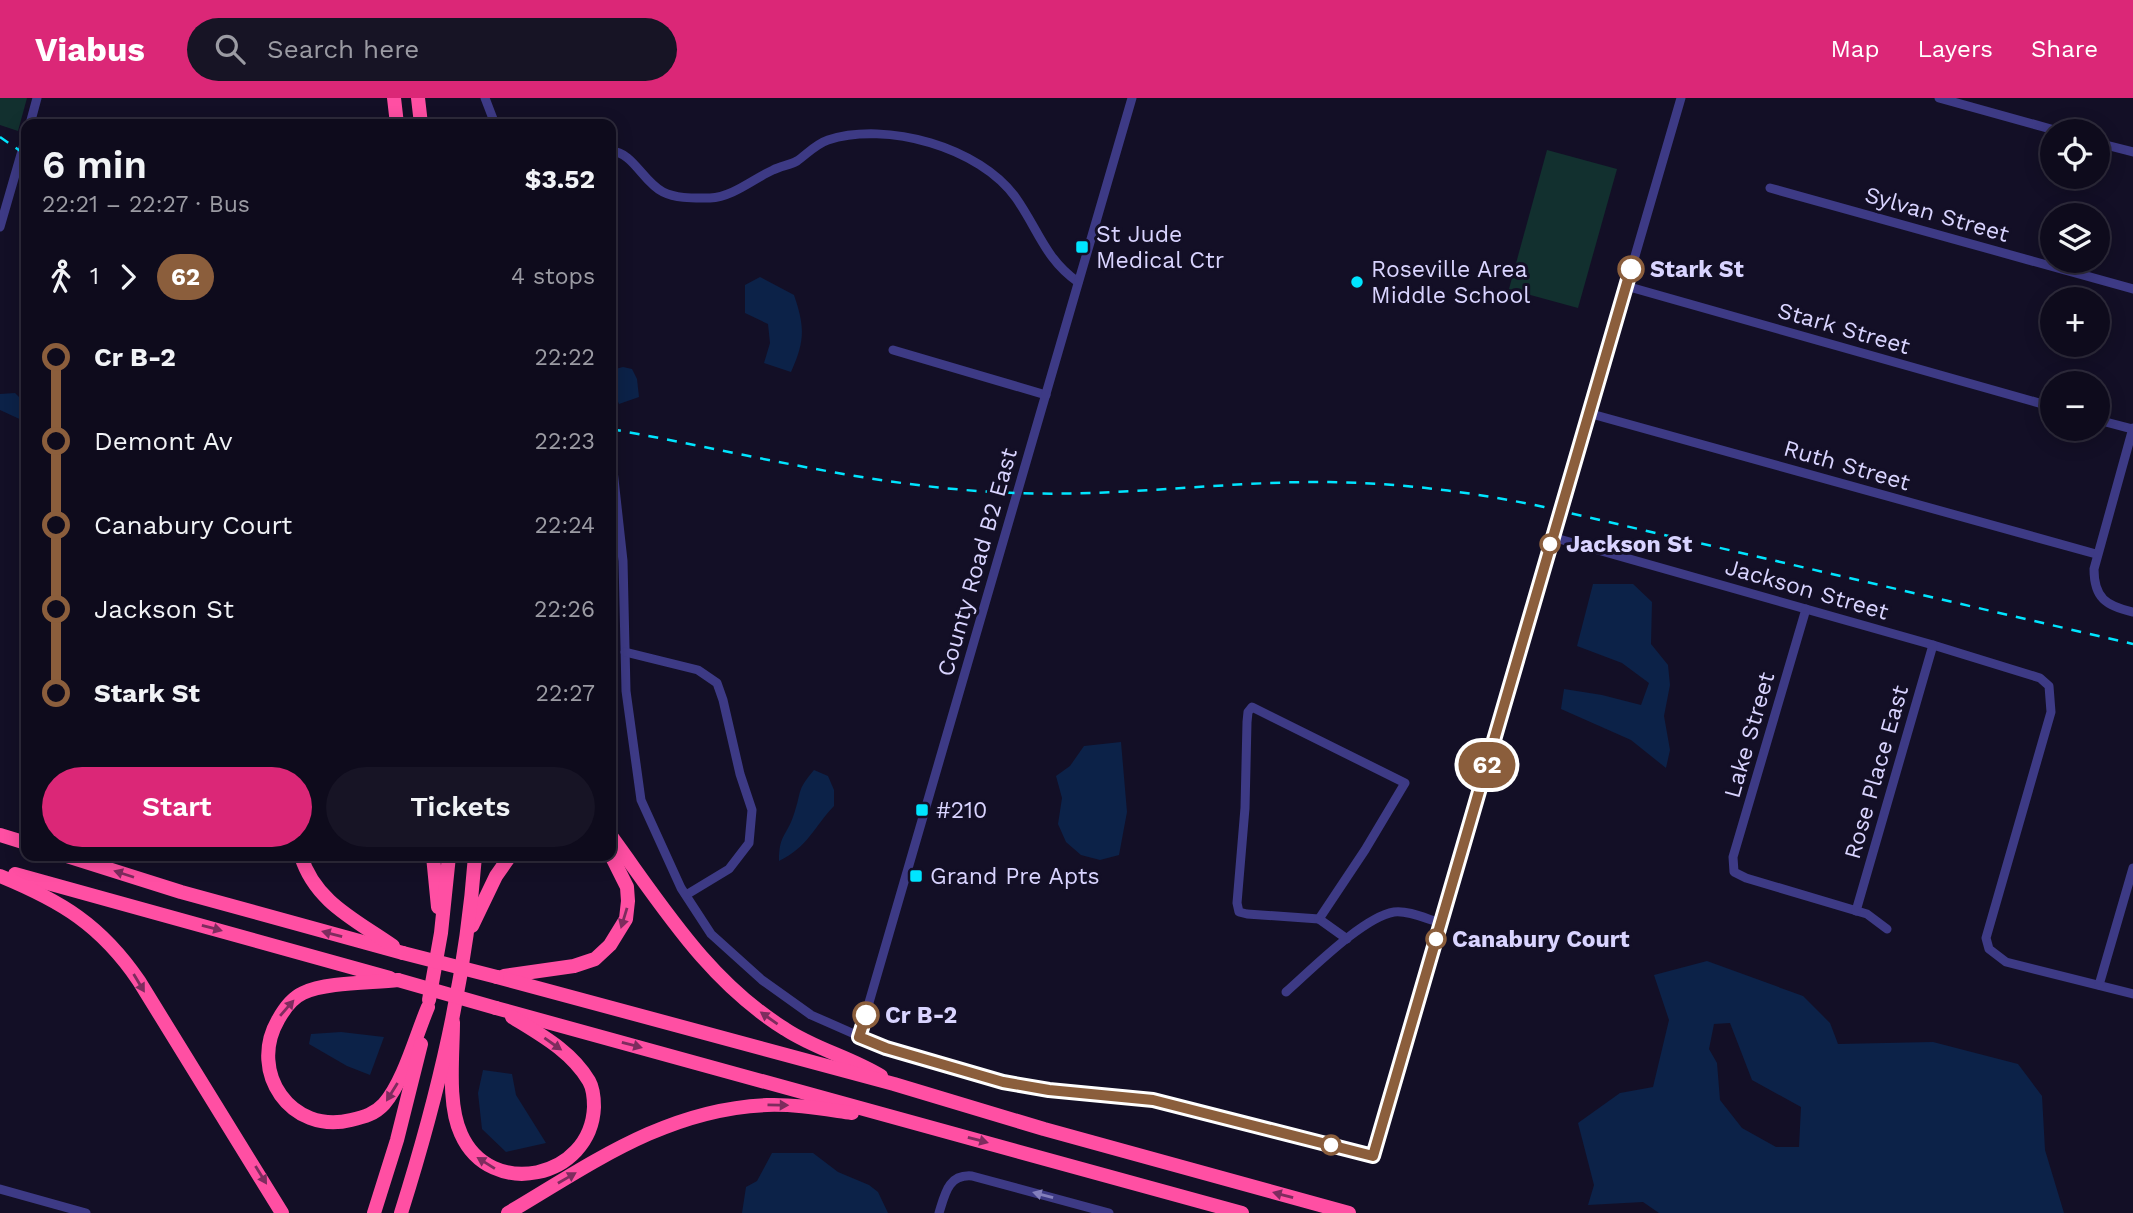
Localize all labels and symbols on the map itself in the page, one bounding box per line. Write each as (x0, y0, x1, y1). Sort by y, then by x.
street label: Sylvan Street (1862, 181, 2012, 248)
place label: St Jude Medical Ctr (1096, 221, 1224, 274)
marker: St Jude Medical Ctr (1074, 239, 1090, 255)
place label: Roseville Area Middle School (1371, 256, 1530, 309)
marker: Stark St (1618, 256, 1644, 282)
place label: Stark St (1650, 256, 1744, 283)
marker: Roseville Area Middle School (1349, 274, 1365, 290)
street label: Stark Street (1775, 297, 1913, 360)
street label: Ruth Street (1781, 435, 1913, 496)
street label: County Road B2 East (932, 444, 1023, 679)
place label: Jackson St (1566, 531, 1692, 558)
marker: Jackson St (1540, 534, 1560, 554)
street label: Jackson Street (1722, 553, 1892, 626)
street label: Lake Street (1719, 669, 1780, 801)
street label: Rose Place East (1839, 682, 1914, 862)
line badge: 62 (1456, 742, 1518, 788)
place label: #210 (936, 797, 987, 824)
marker: #210 (914, 802, 930, 818)
place label: Grand Pre Apts (930, 863, 1100, 890)
one-way arrow (113, 868, 134, 879)
marker: Grand Pre Apts (908, 868, 924, 884)
one-way arrow (618, 908, 628, 929)
one-way arrow (202, 924, 223, 934)
place label: Canabury Court (1452, 926, 1629, 953)
one-way arrow (321, 928, 342, 938)
marker: Canabury Court (1426, 929, 1446, 949)
one-way arrow (133, 973, 146, 992)
one-way arrow (280, 999, 295, 1017)
marker: Cr B-2 (853, 1002, 879, 1028)
place label: Cr B-2 (885, 1002, 957, 1029)
one-way arrow (760, 1011, 778, 1025)
one-way arrow (544, 1037, 563, 1051)
one-way arrow (622, 1040, 644, 1051)
one-way arrow (385, 1082, 398, 1101)
one-way arrow (768, 1100, 790, 1111)
one-way arrow (967, 1135, 989, 1146)
unlabelled marker (1321, 1135, 1341, 1155)
one-way arrow (476, 1156, 496, 1169)
one-way arrow (254, 1166, 267, 1185)
one-way arrow (557, 1173, 577, 1185)
one-way arrow (1032, 1189, 1054, 1200)
one-way arrow (1272, 1189, 1294, 1200)

